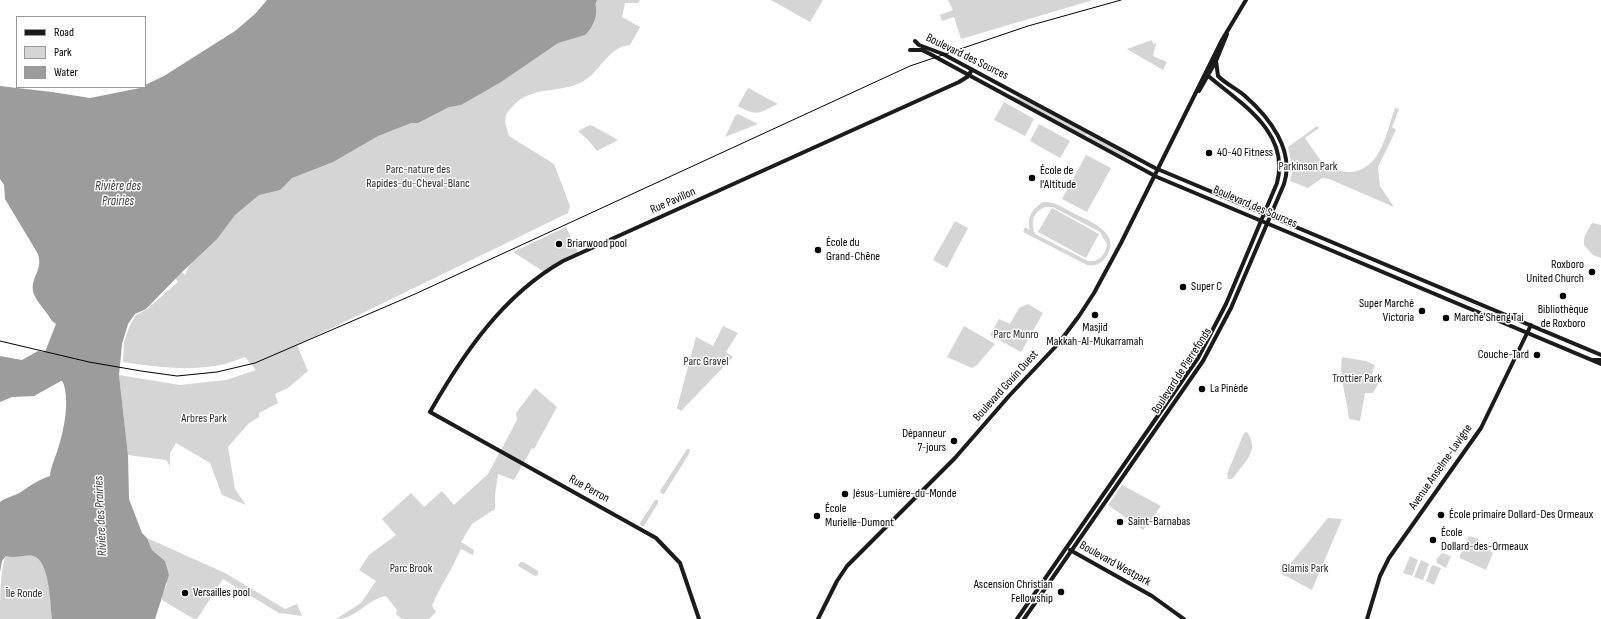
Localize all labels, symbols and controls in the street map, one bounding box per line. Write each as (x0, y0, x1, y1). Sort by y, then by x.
legend (16, 16, 146, 88)
text: Road (54, 25, 74, 40)
street label: Boulevard des Sources (923, 31, 1011, 83)
text: Park (54, 45, 72, 60)
text: Water (54, 65, 78, 80)
place label: 40-40 Fitness (1217, 146, 1273, 160)
marker: 40-40 Fitness (1204, 148, 1214, 158)
park label: Parkinson Park (1279, 160, 1337, 174)
park label: Parc-nature des Rapides-du-Cheval-Blanc (366, 163, 470, 191)
place label: École de l'Altitude (1040, 164, 1076, 192)
marker: École de l'Altitude (1027, 173, 1037, 183)
water label: Rivière des Prairies (95, 179, 141, 210)
street label: Boulevard des Sources (1211, 183, 1299, 231)
street label: Rue Pavillon (648, 185, 698, 217)
place label: École du Grand-Chêne (826, 236, 880, 264)
place label: Briarwood pool (567, 237, 627, 251)
marker: Briarwood pool (554, 239, 564, 249)
marker: École du Grand-Chêne (813, 245, 823, 255)
place label: Roxboro United Church (1526, 258, 1584, 286)
marker: Roxboro United Church (1587, 267, 1597, 277)
place label: Super C (1191, 280, 1222, 294)
marker: Super C (1178, 282, 1188, 292)
marker: Bibliothèque de Roxboro (1558, 291, 1568, 301)
place label: Super Marché Victoria (1359, 297, 1414, 325)
place label: Bibliothèque de Roxboro (1538, 303, 1588, 331)
marker: Super Marché Victoria (1417, 306, 1427, 316)
marker: Masjid Makkah-Al-Mukarramah (1090, 310, 1100, 320)
place label: Marché Sheng Tai (1454, 311, 1524, 325)
marker: Marché Sheng Tai (1441, 313, 1451, 323)
place label: Masjid Makkah-Al-Mukarramah (1047, 321, 1143, 349)
street label: Boulevard de Pierrefonds (1149, 325, 1215, 417)
park label: Parc Munro (994, 328, 1038, 342)
street label: Boulevard Gouin Ouest (970, 348, 1042, 424)
place label: Couche-Tard (1478, 348, 1529, 362)
marker: Couche-Tard (1532, 350, 1542, 360)
park label: Parc Gravel (684, 355, 728, 369)
park label: Trottier Park (1332, 372, 1382, 386)
place label: La Pinède (1210, 382, 1248, 396)
marker: La Pinède (1197, 384, 1207, 394)
park label: Arbres Park (181, 412, 227, 426)
street label: Avenue Anselme-Lavigne (1406, 422, 1476, 512)
place label: Dépanneur 7-jours (902, 427, 946, 455)
marker: Dépanneur 7-jours (949, 436, 959, 446)
street label: Rue Perron (566, 472, 612, 506)
water label: Rivière des Prairies (91, 475, 111, 557)
place label: Jésus-Lumière-du-Monde (853, 487, 957, 501)
marker: Jésus-Lumière-du-Monde (840, 489, 850, 499)
place label: École Murielle-Dumont (825, 502, 894, 530)
place label: École primaire Dollard-Des Ormeaux (1449, 508, 1593, 522)
marker: École primaire Dollard-Des Ormeaux (1436, 510, 1446, 520)
marker: École Murielle-Dumont (812, 511, 822, 521)
place label: Saint-Barnabas (1128, 515, 1190, 529)
marker: Saint-Barnabas (1115, 517, 1125, 527)
place label: École Dollard-des-Ormeaux (1441, 526, 1528, 554)
marker: École Dollard-des-Ormeaux (1428, 535, 1438, 545)
street label: Boulevard Westpark (1077, 538, 1153, 590)
park label: Parc Brook (390, 562, 432, 576)
park label: Glamis Park (1282, 562, 1328, 576)
place label: Ascension Christian Fellowship (974, 578, 1053, 606)
place label: Versailles pool (193, 586, 250, 600)
park label: Île Ronde (6, 587, 42, 601)
marker: Ascension Christian Fellowship (1056, 587, 1066, 597)
marker: Versailles pool (180, 588, 190, 598)

